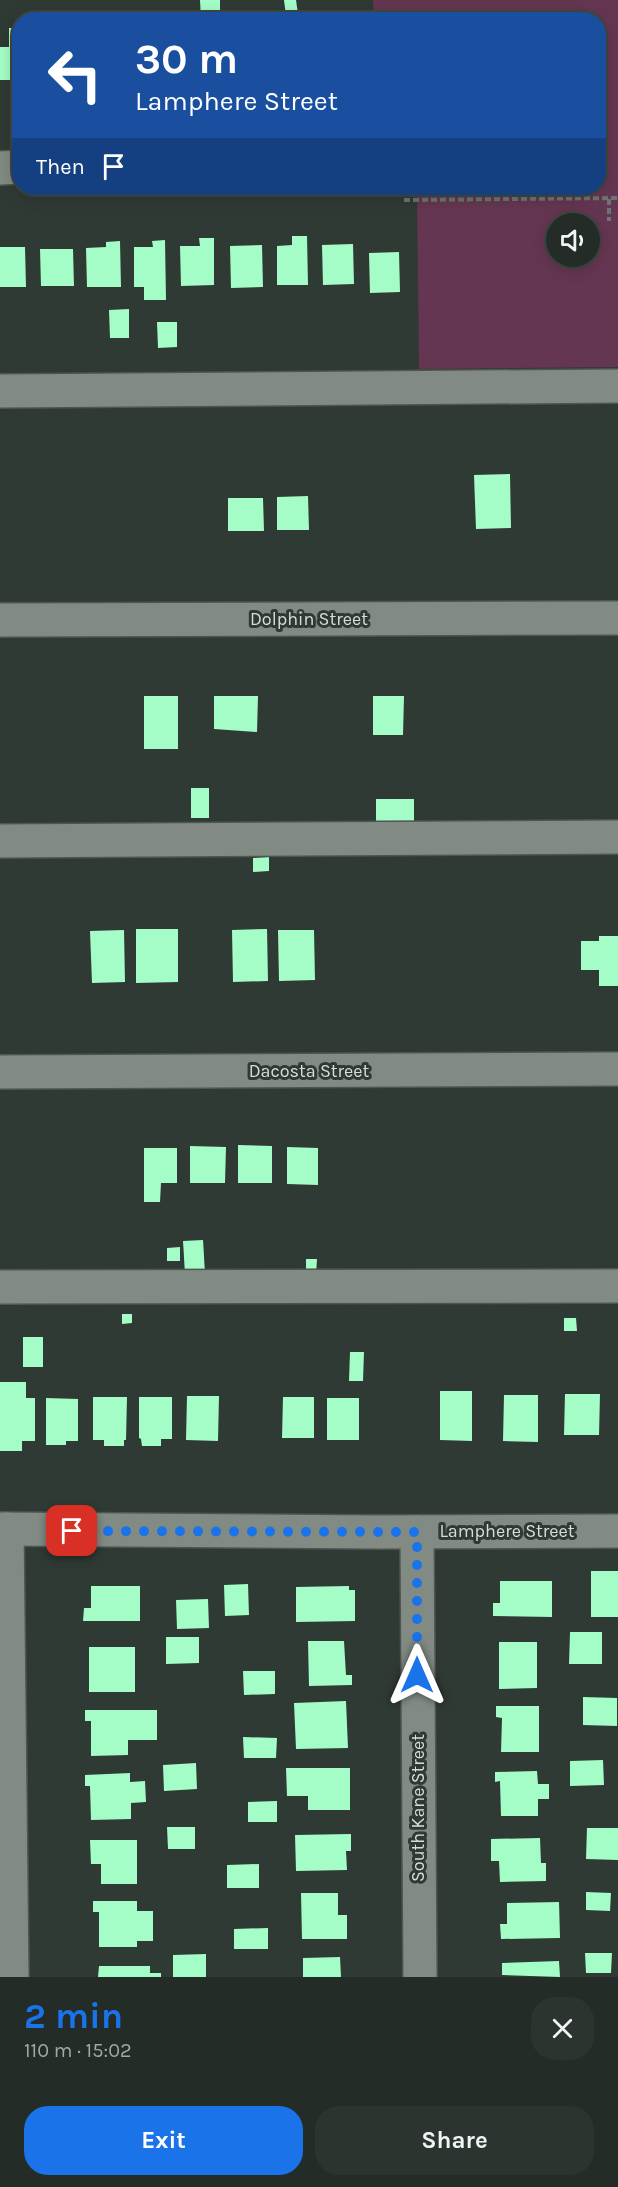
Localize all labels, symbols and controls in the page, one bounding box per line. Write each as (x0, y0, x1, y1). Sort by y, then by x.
text: 30 m (135, 34, 238, 84)
icon: left (36, 36, 114, 114)
text: Lamphere Street (135, 85, 338, 117)
icon: arrive (97, 150, 130, 183)
text: Then (36, 154, 85, 180)
map controls (546, 213, 600, 267)
button: sound (546, 213, 600, 267)
street label: Dolphin Street (250, 608, 368, 630)
street label: Dacosta Street (249, 1060, 370, 1082)
pin (46, 1505, 97, 1556)
icon: arrive (55, 1514, 88, 1547)
street label: Lamphere Street (439, 1520, 575, 1542)
position arrow (385, 1643, 449, 1707)
street label: South Kane Street (407, 1734, 429, 1882)
text: 2 min (24, 1995, 123, 2037)
button: close (531, 1997, 594, 2060)
text: 110 m · 15:02 (24, 2039, 132, 2062)
button: Exit (24, 2106, 303, 2175)
button: Share (315, 2106, 594, 2175)

